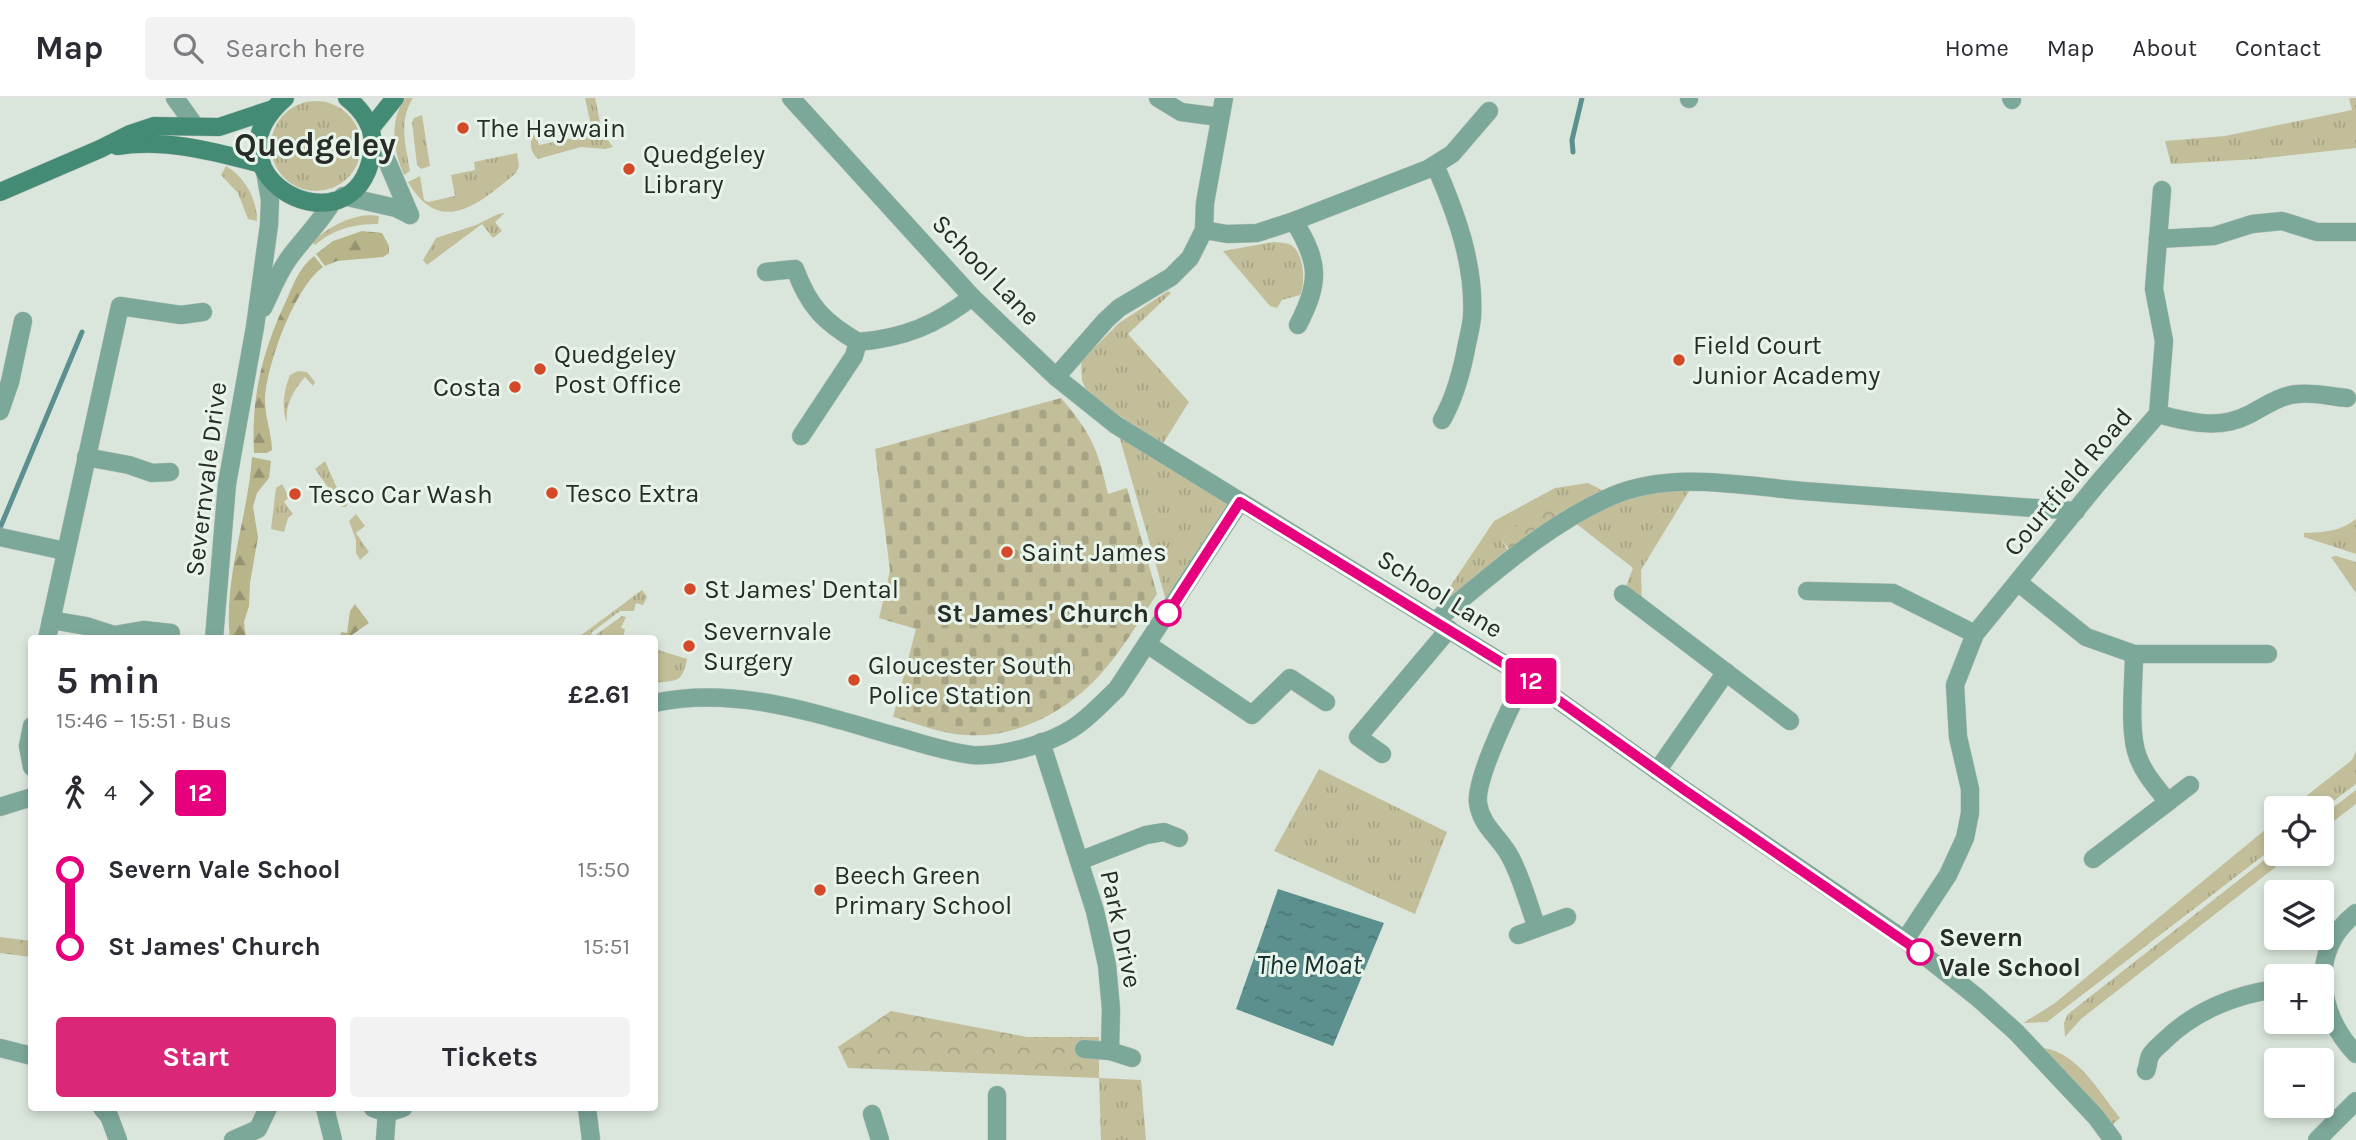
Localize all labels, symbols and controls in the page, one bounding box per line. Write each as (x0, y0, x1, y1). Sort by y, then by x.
search box (145, 17, 635, 80)
text: Map (35, 29, 103, 67)
icon: search (169, 29, 207, 67)
text: Search here (225, 33, 365, 64)
text: Home (1945, 34, 2009, 62)
text: Map (2047, 34, 2094, 62)
text: About (2132, 34, 2197, 62)
text: Contact (2235, 34, 2321, 62)
place label: The Haywain (477, 113, 626, 144)
marker: The Haywain (455, 120, 471, 136)
district label: Quedgeley (234, 126, 396, 164)
place label: Quedgeley Library (643, 139, 765, 200)
marker: Quedgeley Library (621, 161, 637, 177)
street label: School Lane (925, 208, 1047, 332)
place label: Field Court Junior Academy (1693, 330, 1880, 391)
place label: Quedgeley Post Office (554, 339, 681, 400)
marker: Field Court Junior Academy (1671, 352, 1687, 368)
marker: Quedgeley Post Office (532, 361, 548, 377)
place label: Costa (433, 372, 501, 403)
marker: Costa (507, 379, 523, 395)
street label: Severnvale Drive (179, 380, 233, 578)
street label: Courtfield Road (1997, 402, 2139, 562)
place label: Tesco Extra (566, 478, 699, 509)
place label: Tesco Car Wash (309, 479, 493, 510)
marker: Tesco Extra (544, 485, 560, 501)
marker: Tesco Car Wash (287, 486, 303, 502)
place label: Saint James (1021, 537, 1167, 568)
street label: School Lane (1371, 543, 1509, 645)
marker: Saint James (999, 544, 1015, 560)
place label: St James' Dental (704, 574, 899, 605)
marker: St James' Dental (682, 581, 698, 597)
place label: St James' Church (936, 598, 1149, 629)
marker: St James' Church (1155, 600, 1181, 626)
place label: Severnvale Surgery (703, 616, 832, 677)
marker: Severnvale Surgery (681, 638, 697, 654)
place label: Gloucester South Police Station (868, 650, 1072, 711)
text: 5 min (56, 658, 160, 703)
line badge: 12 (1500, 658, 1562, 704)
text: 12 (1519, 667, 1543, 695)
marker: Gloucester South Police Station (846, 672, 862, 688)
text: £2.61 (568, 679, 630, 710)
text: 15:46 – 15:51 · Bus (56, 707, 232, 734)
icon: walk (56, 774, 94, 812)
icon: forward (127, 774, 165, 812)
text: 4 (104, 779, 117, 806)
text: 12 (189, 779, 212, 807)
map controls (2264, 796, 2334, 1118)
button: locate (2264, 796, 2334, 866)
text: Severn Vale School (108, 854, 341, 885)
text: 15:50 (577, 856, 630, 883)
place label: Beech Green Primary School (834, 860, 1012, 921)
street label: Park Drive (1093, 867, 1149, 991)
button: layers (2264, 880, 2334, 950)
marker: Beech Green Primary School (812, 882, 828, 898)
place label: Severn Vale School (1939, 922, 2081, 983)
text: St James' Church (108, 931, 321, 962)
text: 15:51 (584, 933, 630, 960)
marker: Severn Vale School (1907, 939, 1933, 965)
water label: The Moat (1256, 948, 1362, 981)
button: + (2264, 964, 2334, 1034)
button: Start (56, 1017, 336, 1097)
button: Tickets (350, 1017, 630, 1097)
button: − (2264, 1048, 2334, 1118)

